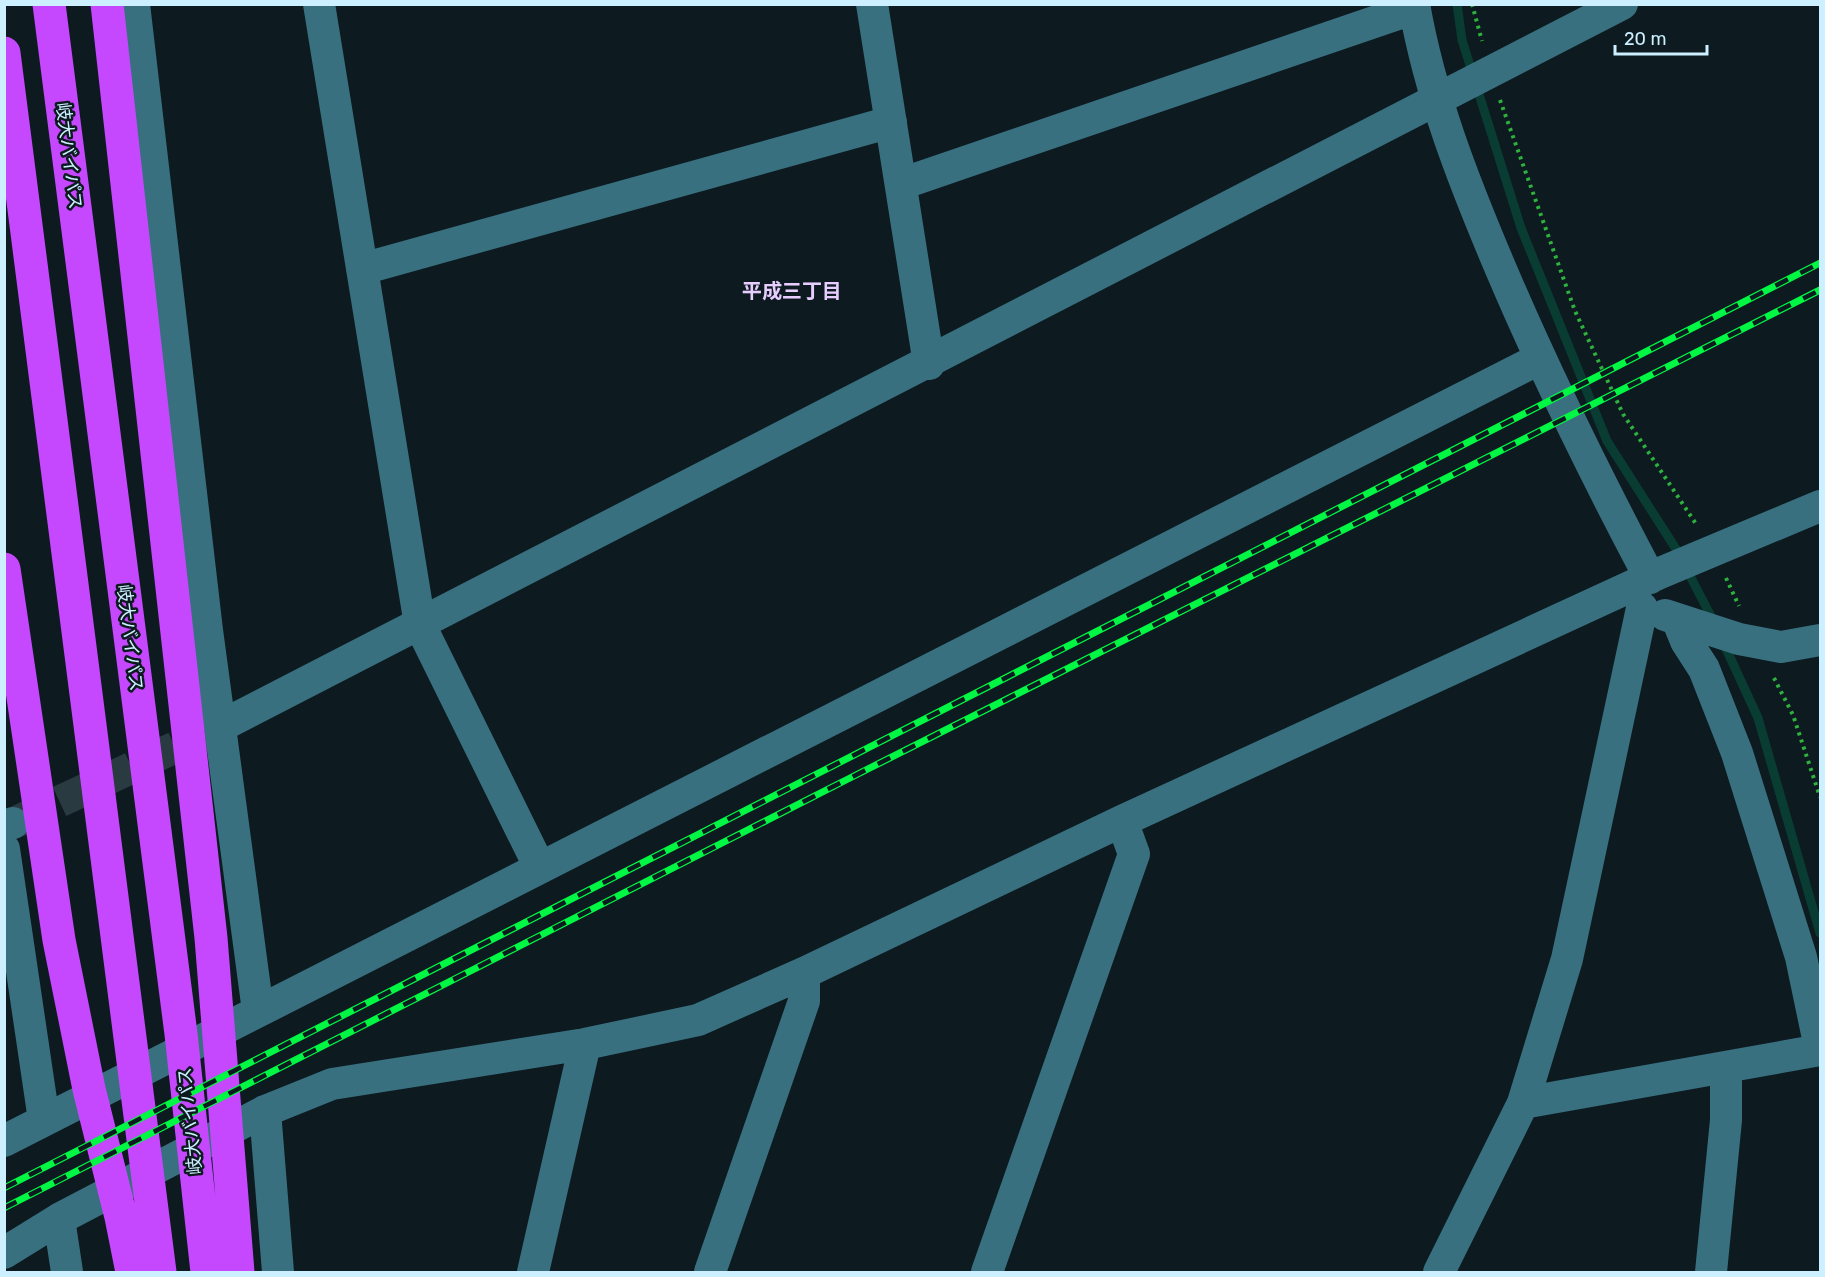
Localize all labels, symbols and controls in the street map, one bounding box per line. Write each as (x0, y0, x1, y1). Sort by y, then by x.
scale bar (1615, 18, 1706, 56)
text: 20 m (1624, 28, 1666, 50)
street label: 岐大バイパス (52, 101, 86, 211)
district label: 平成三丁目 (742, 279, 842, 303)
street label: 岐大バイパス (113, 583, 147, 693)
street label: 岐大バイパス (173, 1066, 207, 1176)

